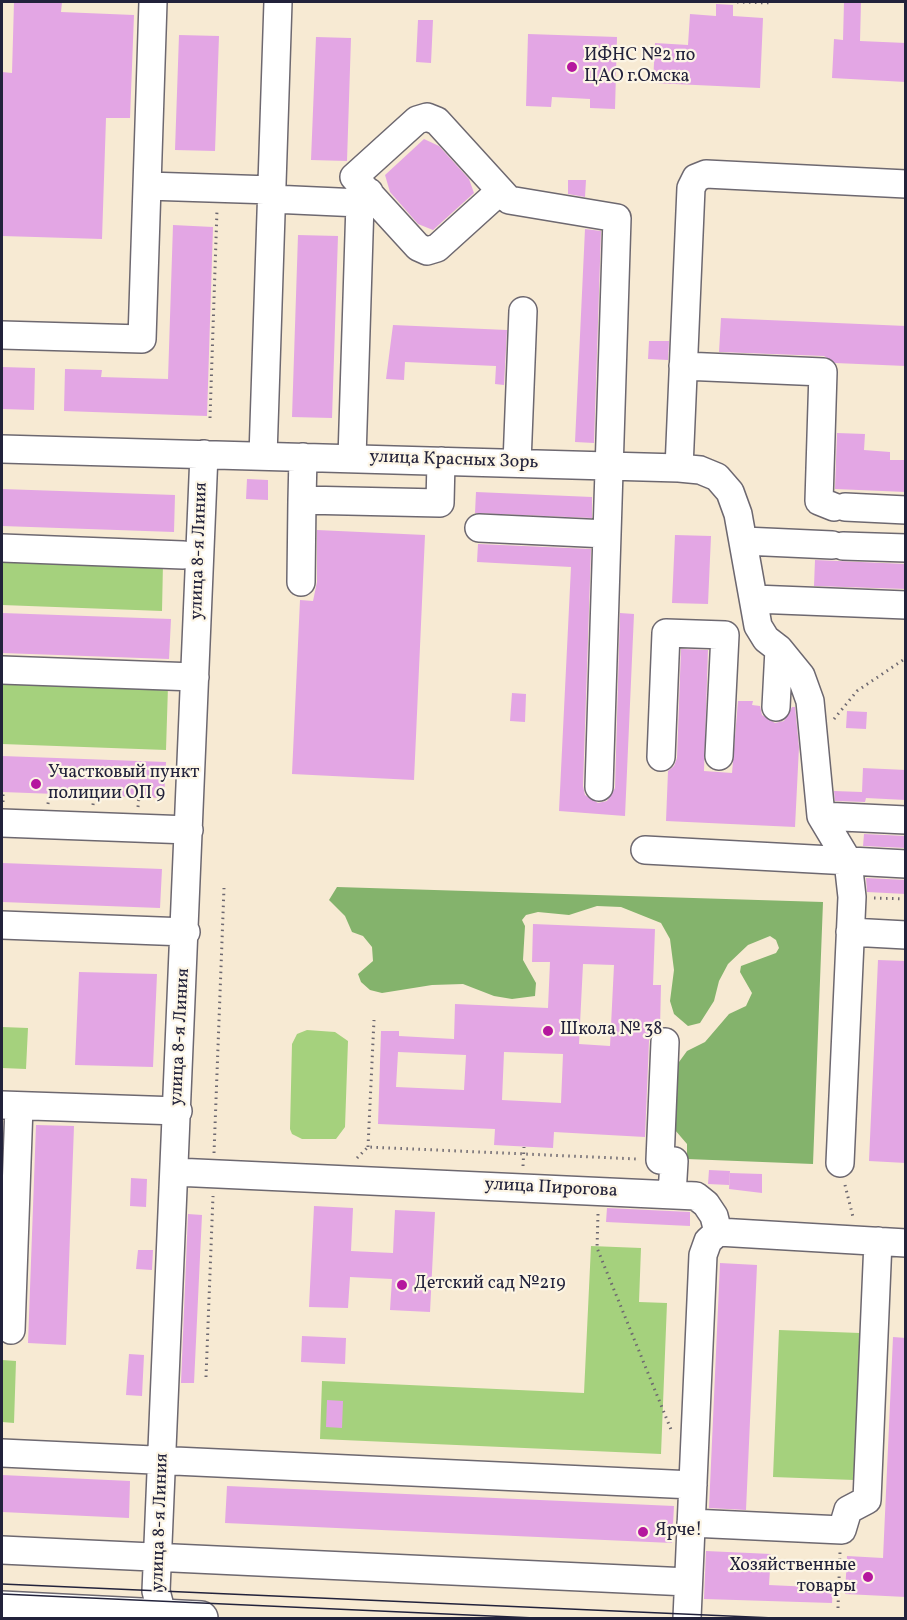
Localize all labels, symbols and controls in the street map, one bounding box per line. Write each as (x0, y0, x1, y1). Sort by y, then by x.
place label: ИФНС №2 по ЦАО г.Омска (584, 46, 695, 88)
marker: ИФНС №2 по ЦАО г.Омска (565, 60, 579, 74)
street label: улица Красных Зорь (369, 447, 539, 475)
street label: улица 8-я Линия (187, 482, 213, 620)
place label: Участковый пункт полиции ОП 9 (48, 763, 199, 806)
marker: Участковый пункт полиции ОП 9 (29, 777, 43, 791)
street label: улица 8-я Линия (167, 968, 195, 1106)
place label: Школа № 38 (560, 1020, 662, 1042)
marker: Школа № 38 (541, 1024, 555, 1038)
street label: улица Пирогова (484, 1175, 618, 1203)
place label: Детский сад №219 (414, 1274, 565, 1296)
marker: Детский сад №219 (395, 1278, 409, 1292)
street label: улица 8-я Линия (148, 1453, 174, 1591)
place label: Ярче! (655, 1521, 703, 1543)
marker: Ярче! (636, 1525, 650, 1539)
place label: Хозяйственные товары (729, 1556, 856, 1598)
marker: Хозяйственные товары (861, 1570, 875, 1584)

